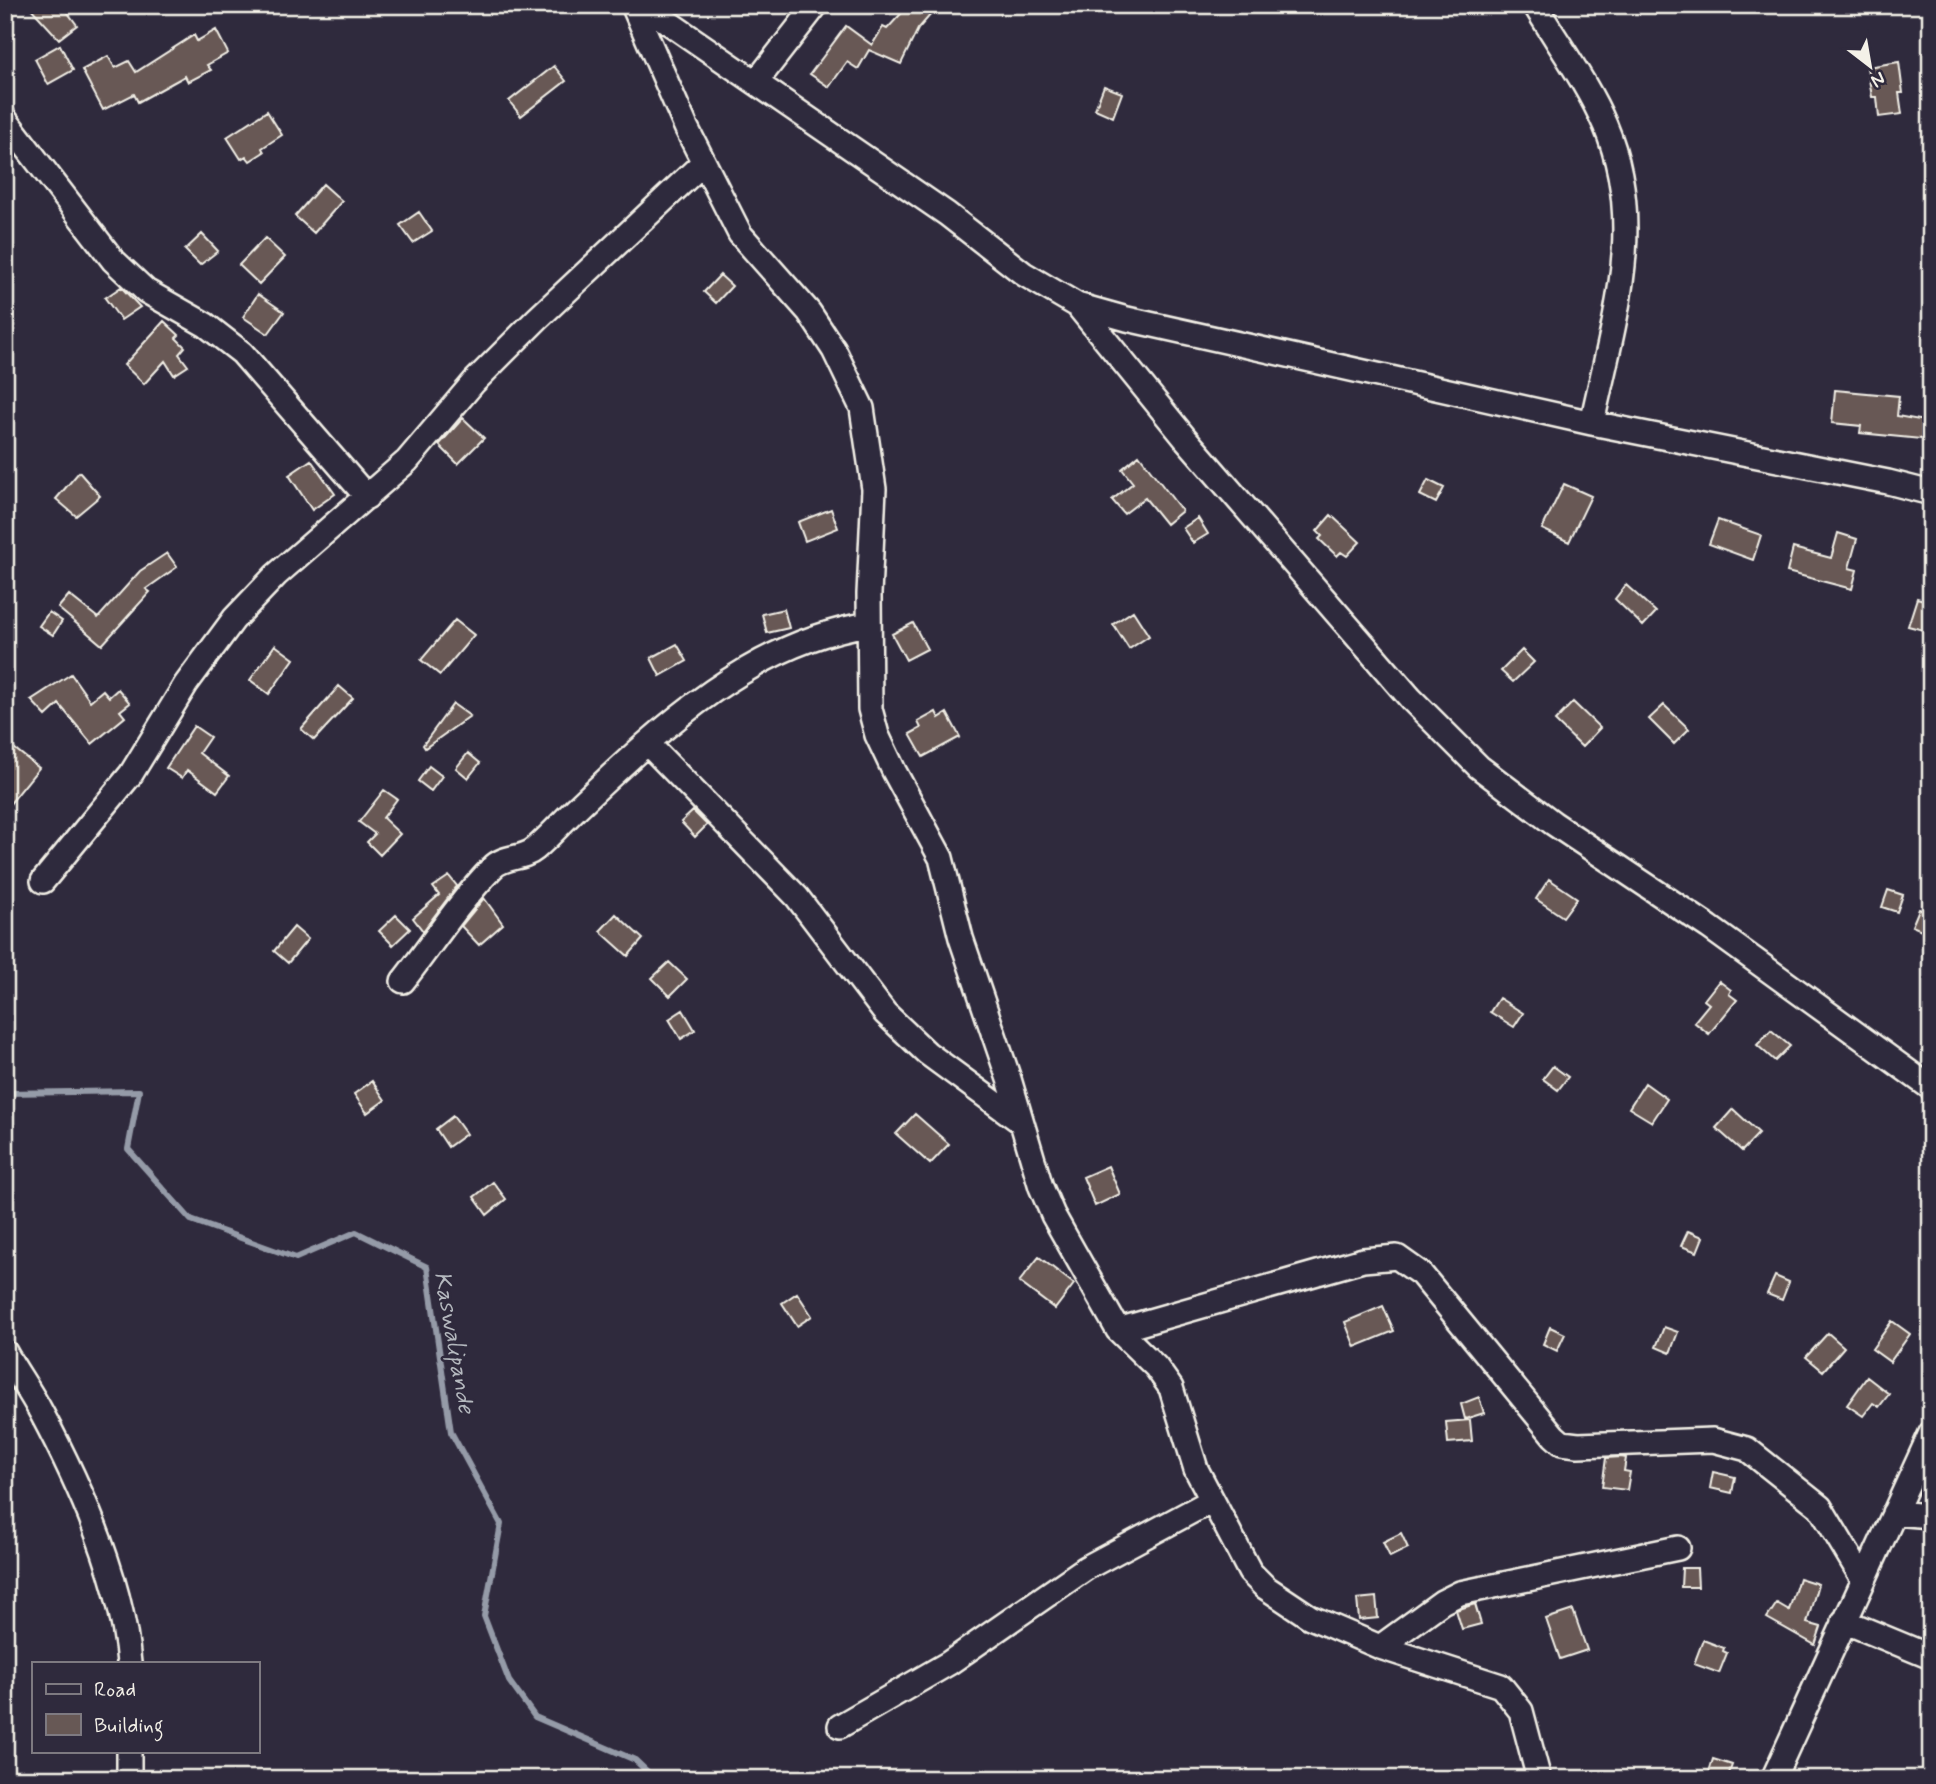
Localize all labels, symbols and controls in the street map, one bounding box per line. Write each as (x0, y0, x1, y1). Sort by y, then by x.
north arrow (1834, 32, 1904, 102)
text: N (1866, 65, 1890, 93)
water label: Kaswalipande (426, 1269, 481, 1417)
legend (32, 1662, 259, 1752)
text: Road (94, 1676, 136, 1704)
text: Building (94, 1712, 164, 1742)

